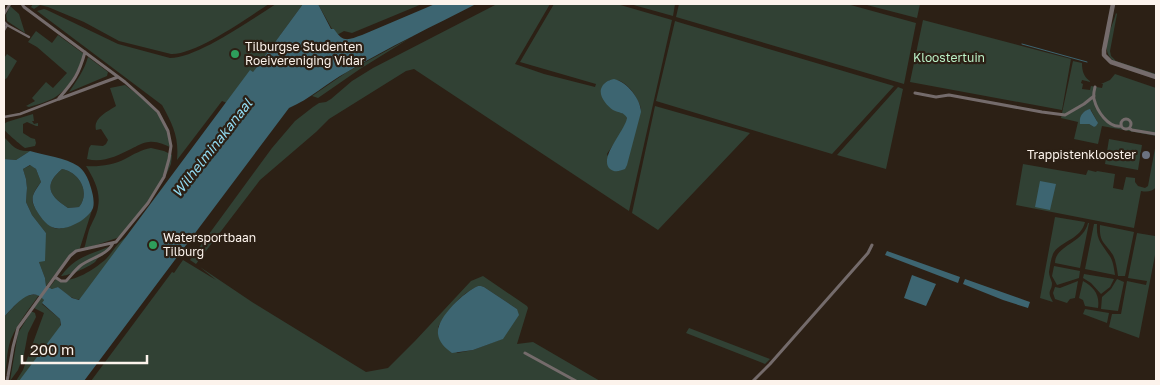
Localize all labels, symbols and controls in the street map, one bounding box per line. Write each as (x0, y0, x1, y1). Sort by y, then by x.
place label: Tilburgse Studenten Roeivereniging Vidar (245, 39, 365, 68)
marker: Tilburgse Studenten Roeivereniging Vidar (229, 48, 241, 60)
park label: Kloostertuin (913, 50, 985, 65)
water label: Wilhelminakanaal (168, 95, 256, 200)
place label: Trappistenklooster (1027, 147, 1136, 162)
marker: Trappistenklooster (1140, 149, 1152, 161)
place label: Watersportbaan Tilburg (163, 230, 256, 259)
marker: Watersportbaan Tilburg (147, 239, 159, 251)
scale bar (22, 332, 148, 364)
text: 200 m (30, 340, 74, 358)

